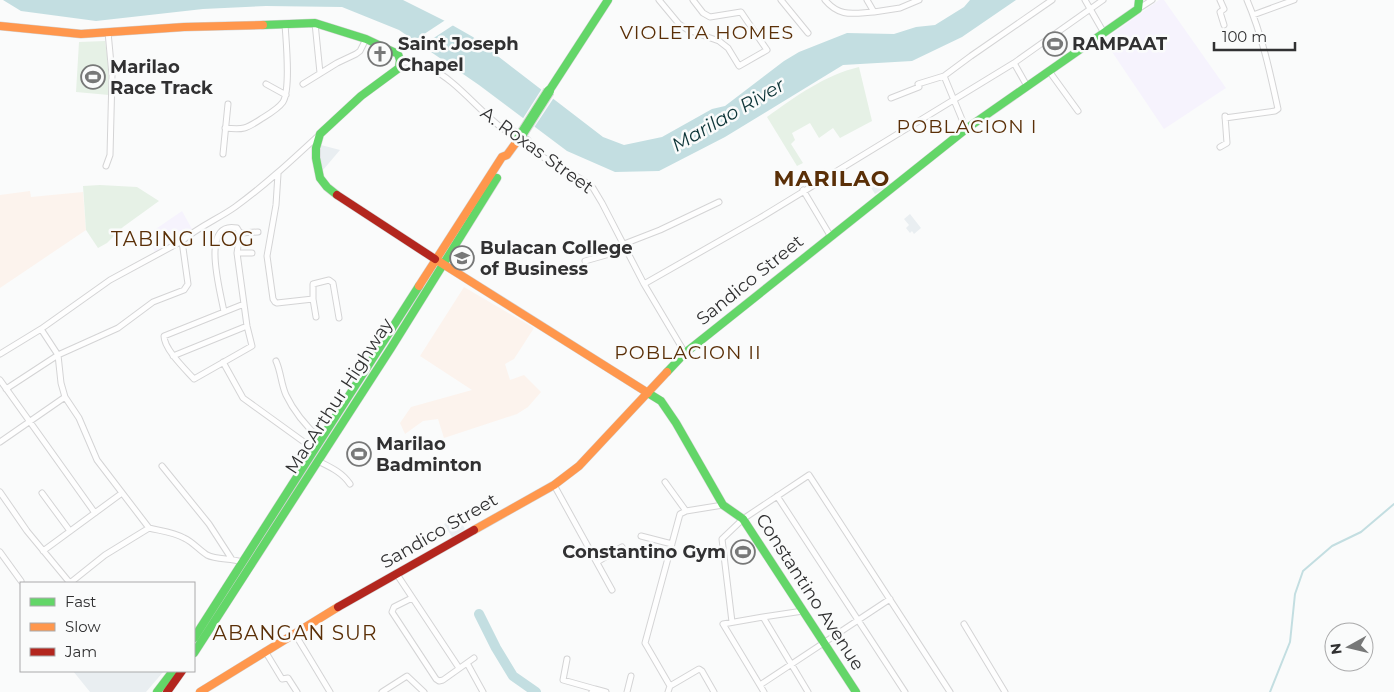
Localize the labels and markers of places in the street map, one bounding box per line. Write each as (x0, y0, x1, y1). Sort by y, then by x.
sports icon: RAMPAAT (1042, 31, 1068, 57)
place label: Saint Joseph Chapel (398, 33, 519, 76)
place label: RAMPAAT (1072, 33, 1168, 55)
church icon: Saint Joseph Chapel (367, 41, 393, 67)
place label: Marilao Race Track (110, 56, 213, 99)
sports icon: Marilao Race Track (80, 64, 106, 90)
place label: Bulacan College of Business (480, 237, 633, 280)
school or university icon: Bulacan College of Business (449, 245, 475, 271)
place label: Marilao Badminton (376, 433, 482, 476)
sports icon: Marilao Badminton (346, 441, 372, 467)
sports icon: Constantino Gym (730, 539, 756, 565)
place label: Constantino Gym (562, 541, 726, 563)

